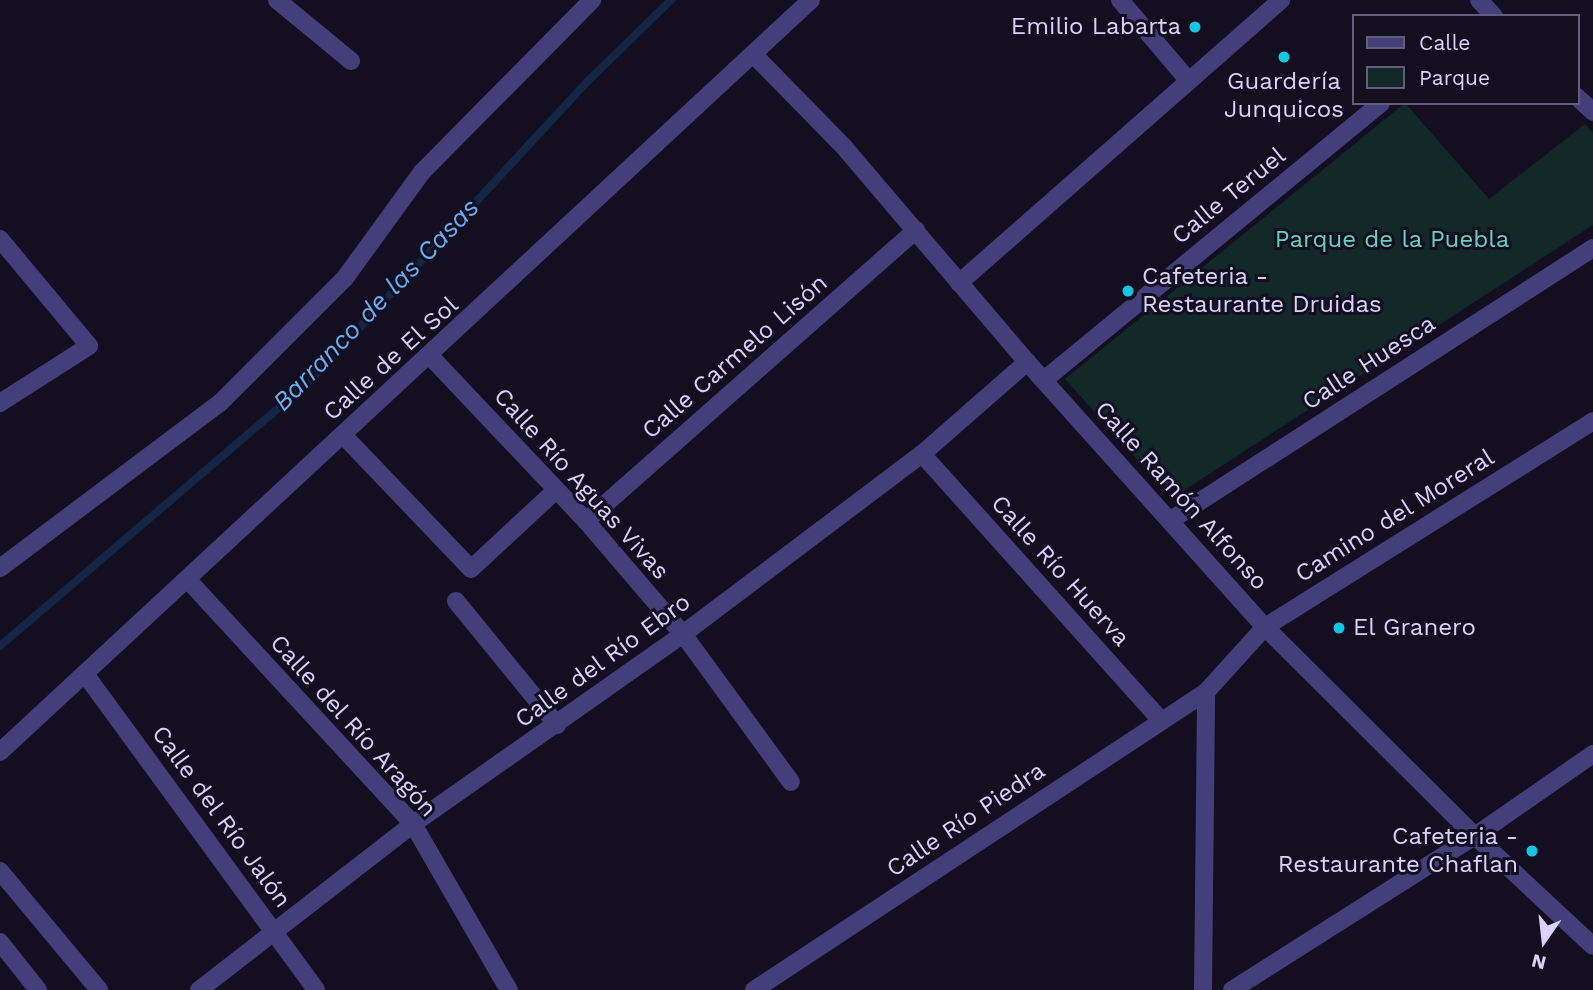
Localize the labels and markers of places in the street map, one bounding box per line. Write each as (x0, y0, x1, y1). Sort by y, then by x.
place label: Emilio Labarta (1011, 13, 1181, 41)
marker: Emilio Labarta (1187, 19, 1203, 35)
marker: Guardería Junquicos (1276, 49, 1292, 65)
place label: Guardería Junquicos (1224, 68, 1344, 124)
place label: Cafeteria - Restaurante Druidas (1142, 263, 1382, 319)
marker: Cafeteria - Restaurante Druidas (1120, 283, 1136, 299)
place label: El Granero (1353, 614, 1477, 642)
marker: El Granero (1331, 620, 1347, 636)
place label: Cafeteria - Restaurante Chaflan (1278, 823, 1518, 879)
marker: Cafeteria - Restaurante Chaflan (1524, 843, 1540, 859)

